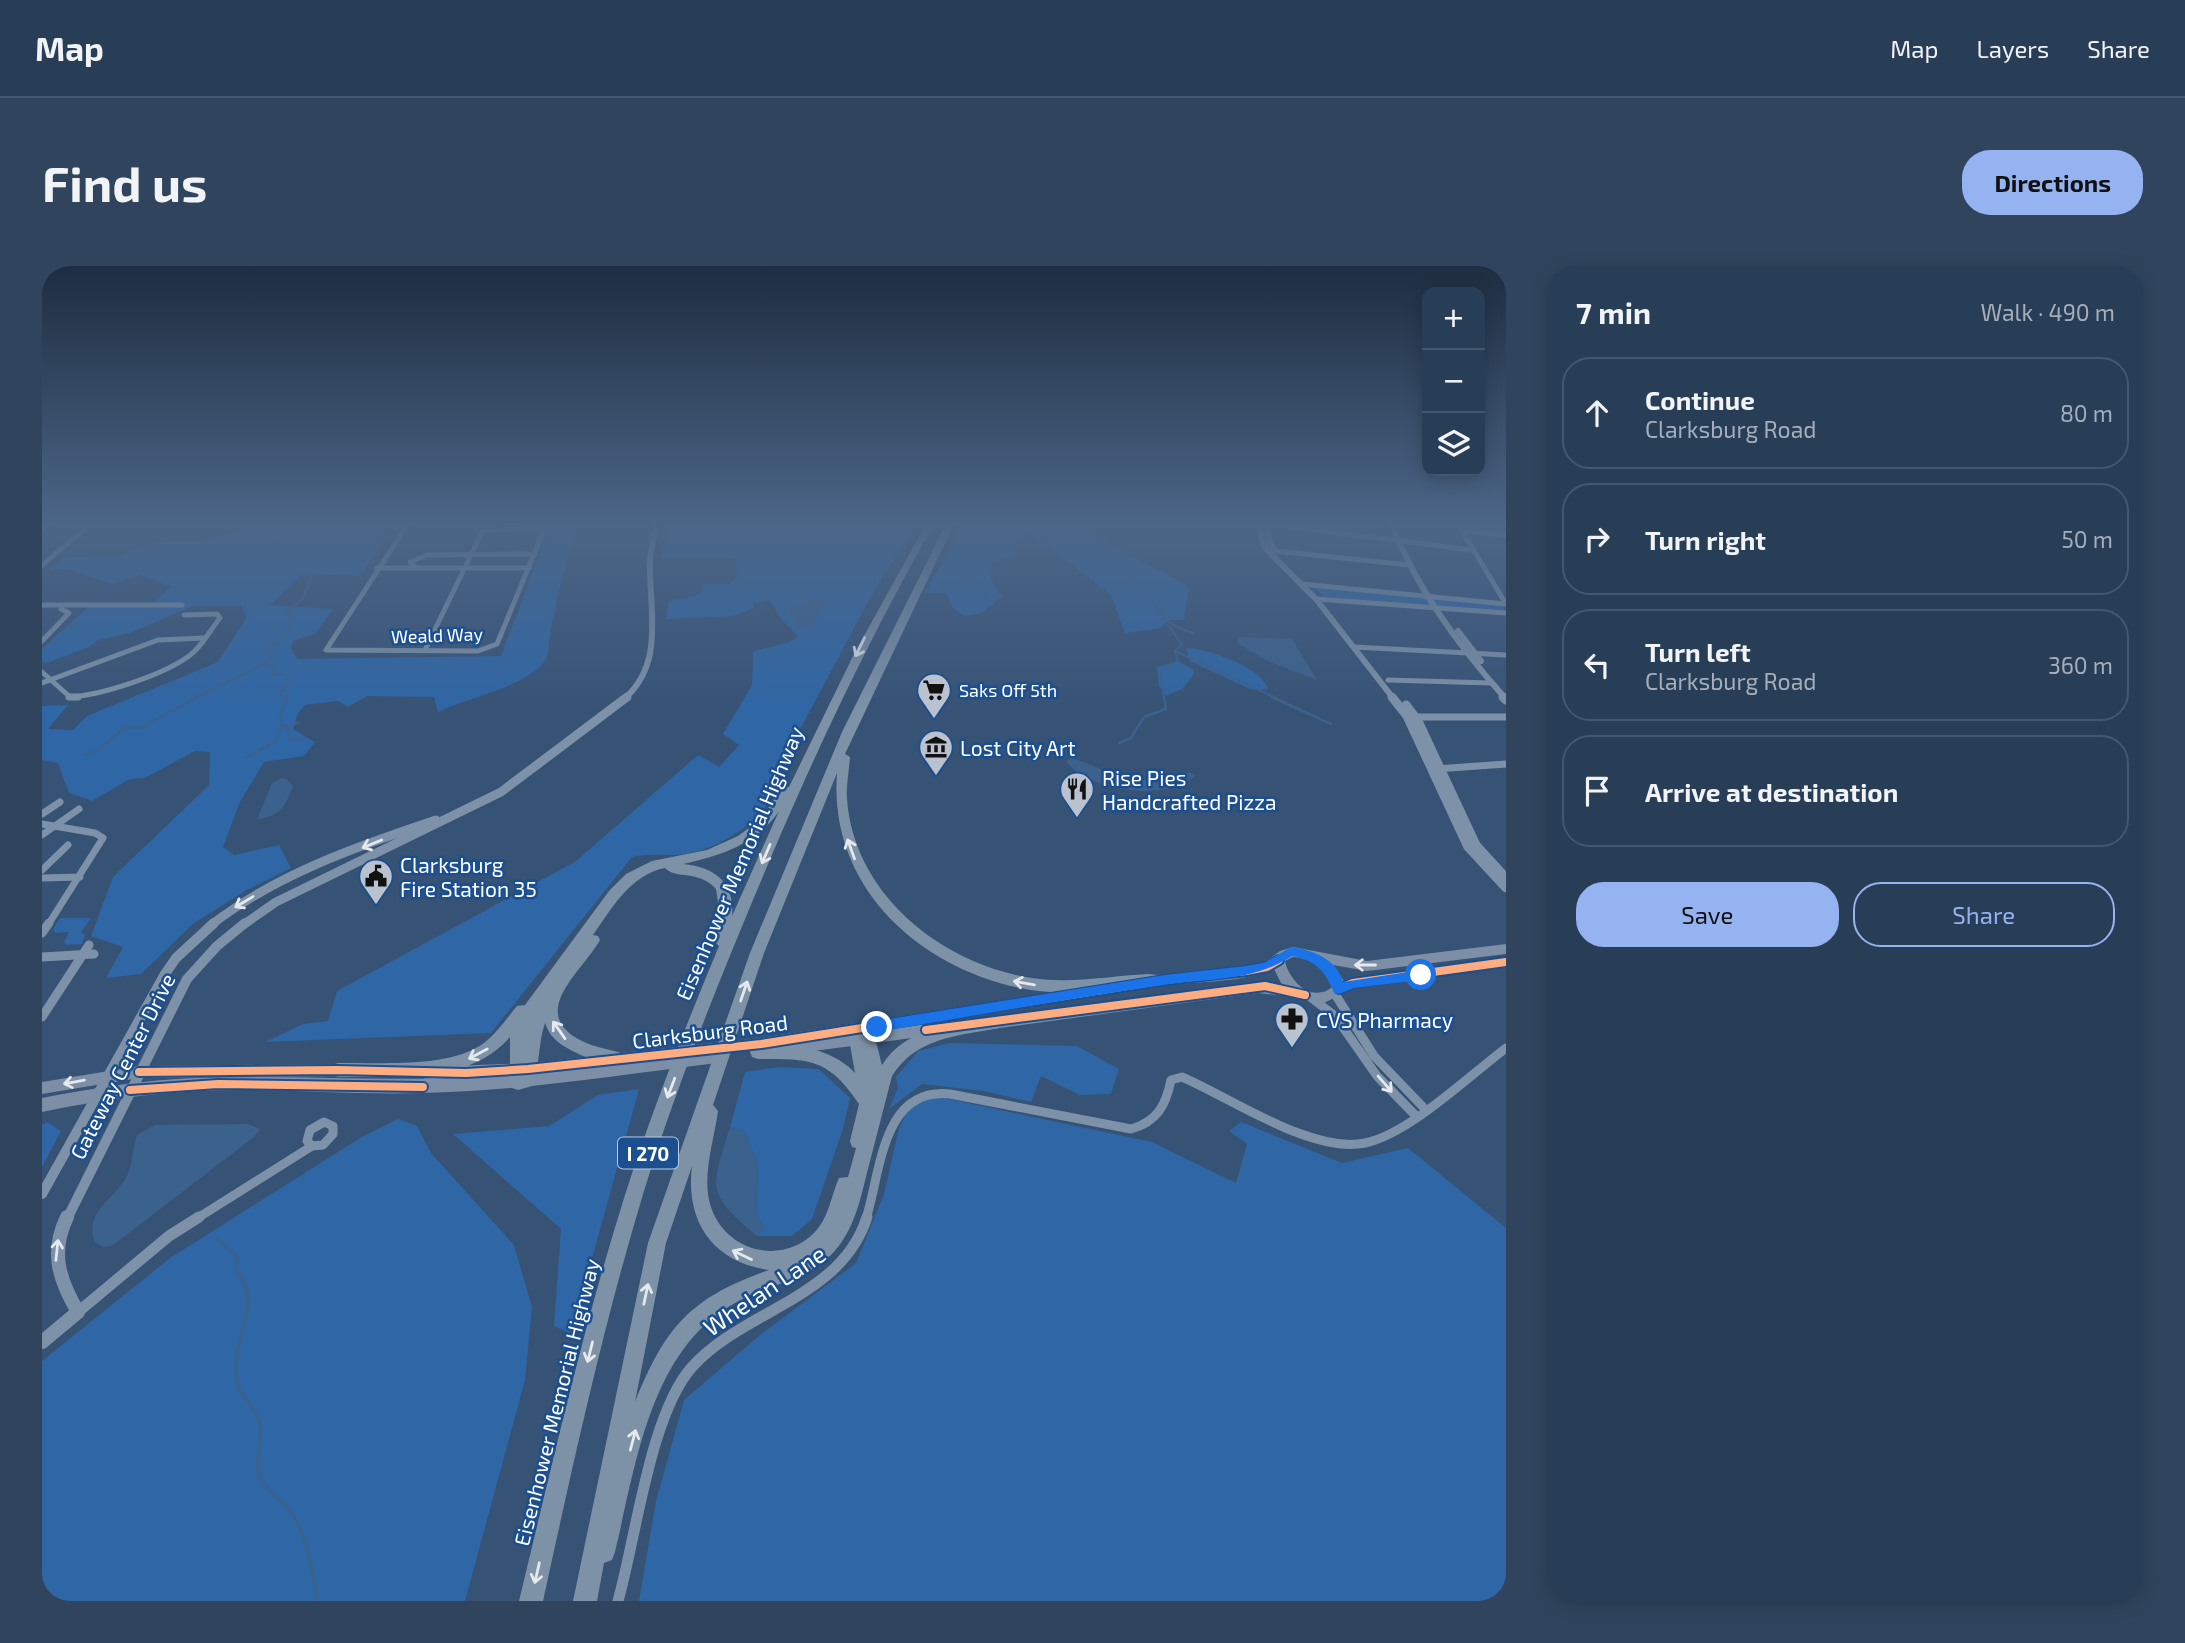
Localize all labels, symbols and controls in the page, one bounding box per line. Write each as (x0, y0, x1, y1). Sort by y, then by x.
text: Map (35, 28, 104, 68)
text: Map (1890, 34, 1938, 63)
text: Layers (1976, 34, 2049, 63)
text: Share (2087, 34, 2150, 63)
button: Directions (1962, 150, 2143, 215)
text: Find us (42, 153, 207, 212)
map controls (1422, 287, 1485, 476)
button: + (1422, 287, 1485, 350)
text: 7 min (1576, 294, 1651, 330)
text: Walk · 490 m (1980, 298, 2115, 326)
button: − (1422, 350, 1485, 413)
text: Continue (1645, 384, 1755, 415)
icon: ahead (1578, 394, 1616, 432)
text: 80 m (2060, 399, 2113, 427)
button: layers (1422, 413, 1485, 476)
text: Clarksburg Road (1645, 415, 1816, 443)
icon: right (1578, 520, 1616, 558)
text: Turn right (1645, 524, 1766, 555)
text: 50 m (2062, 525, 2113, 553)
street label: Weald Way (391, 622, 484, 648)
one-way arrow (853, 636, 867, 657)
text: Turn left (1645, 636, 1751, 667)
icon: left (1578, 646, 1616, 684)
text: 360 m (2048, 651, 2113, 679)
text: Clarksburg Road (1645, 667, 1816, 695)
supermarket icon: Saks Off 5th (915, 671, 953, 720)
place label: Saks Off 5th (959, 679, 1057, 701)
street label: Eisenhower Memorial Highway (670, 722, 808, 1004)
museum icon: Lost City Art (917, 728, 955, 777)
place label: Lost City Art (960, 735, 1076, 760)
place label: Rise Pies Handcrafted Pizza (1102, 765, 1277, 814)
restaurant icon: Rise Pies Handcrafted Pizza (1058, 770, 1096, 819)
icon: arrive (1578, 772, 1616, 810)
text: Arrive at destination (1645, 776, 1898, 807)
one-way arrow (362, 838, 384, 851)
one-way arrow (844, 839, 856, 861)
one-way arrow (758, 843, 771, 865)
place label: Clarksburg Fire Station 35 (400, 852, 537, 901)
public building icon: Clarksburg Fire Station 35 (357, 857, 395, 906)
button: Save (1576, 882, 1839, 947)
button: Share (1853, 882, 2115, 947)
one-way arrow (235, 896, 255, 910)
one-way arrow (1354, 958, 1377, 972)
route start (1405, 959, 1436, 990)
street label: Gateway Center Drive (64, 969, 180, 1163)
one-way arrow (1013, 975, 1036, 989)
one-way arrow (739, 980, 751, 1002)
pharmacy icon: CVS Pharmacy (1273, 1000, 1311, 1049)
place label: CVS Pharmacy (1316, 1007, 1453, 1032)
street label: Clarksburg Road (631, 1009, 789, 1053)
route end (861, 1011, 892, 1042)
one-way arrow (552, 1021, 567, 1040)
one-way arrow (468, 1048, 489, 1061)
one-way arrow (1377, 1075, 1393, 1093)
one-way arrow (63, 1076, 86, 1089)
one-way arrow (664, 1077, 677, 1098)
road number: I 270 (618, 1138, 678, 1168)
street label: Whelan Lane (697, 1238, 831, 1342)
one-way arrow (51, 1239, 64, 1262)
one-way arrow (732, 1248, 753, 1261)
street label: Eisenhower Memorial Highway (508, 1256, 604, 1548)
one-way arrow (640, 1283, 654, 1306)
one-way arrow (583, 1340, 596, 1363)
one-way arrow (627, 1429, 640, 1452)
one-way arrow (530, 1561, 543, 1584)

